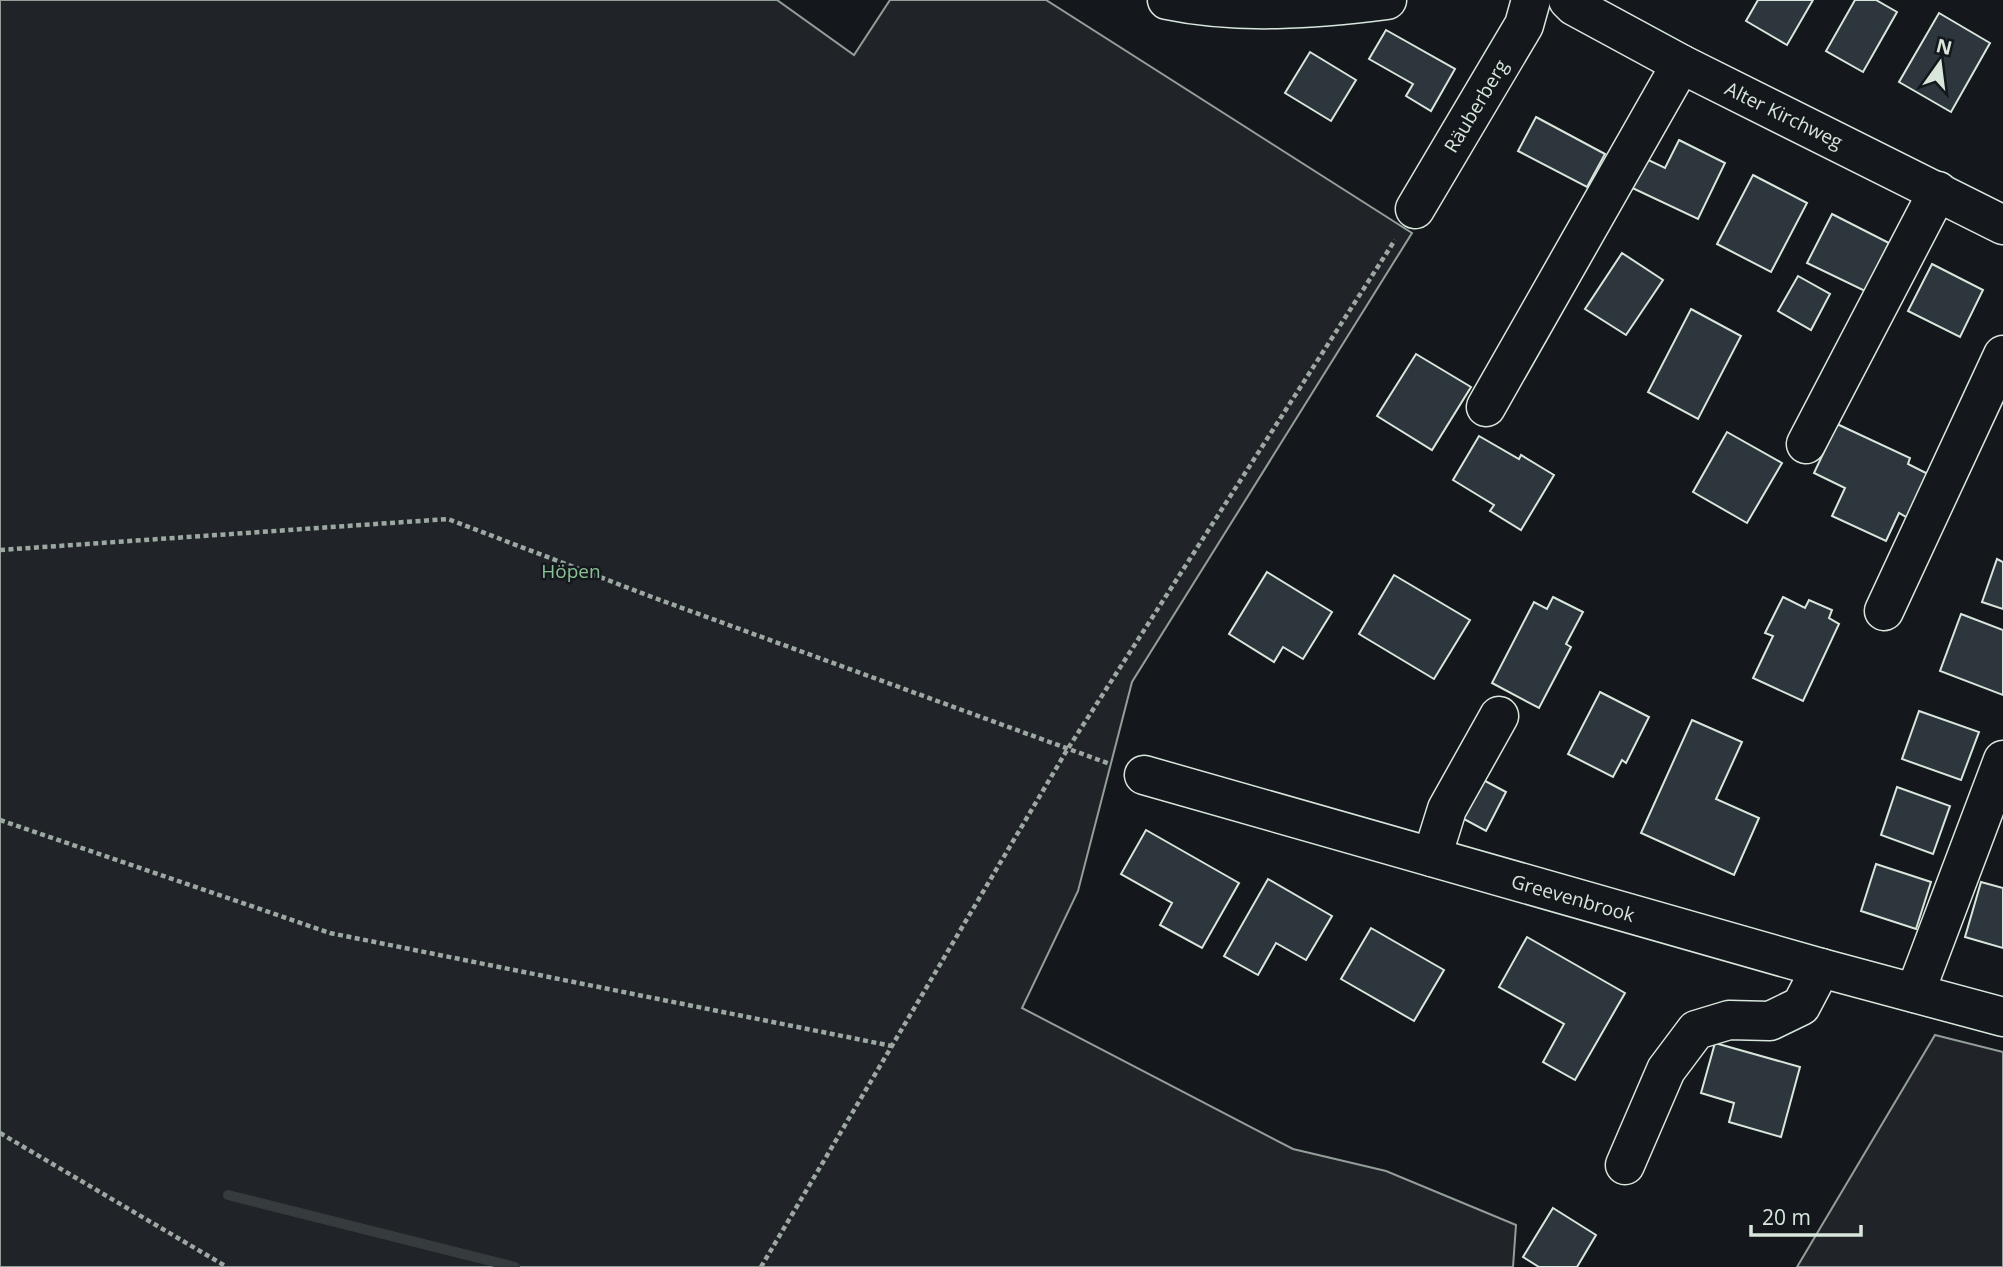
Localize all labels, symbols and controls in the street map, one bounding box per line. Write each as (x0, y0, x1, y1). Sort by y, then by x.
north arrow (1905, 28, 1975, 98)
text: N (1933, 32, 1955, 61)
street label: Räuberberg (1438, 55, 1514, 157)
street label: Alter Kirchweg (1721, 75, 1847, 155)
park label: Höpen (541, 558, 601, 584)
street label: Greevenbrook (1508, 868, 1638, 928)
scale bar (1751, 1194, 1861, 1238)
text: 20 m (1762, 1203, 1811, 1231)

